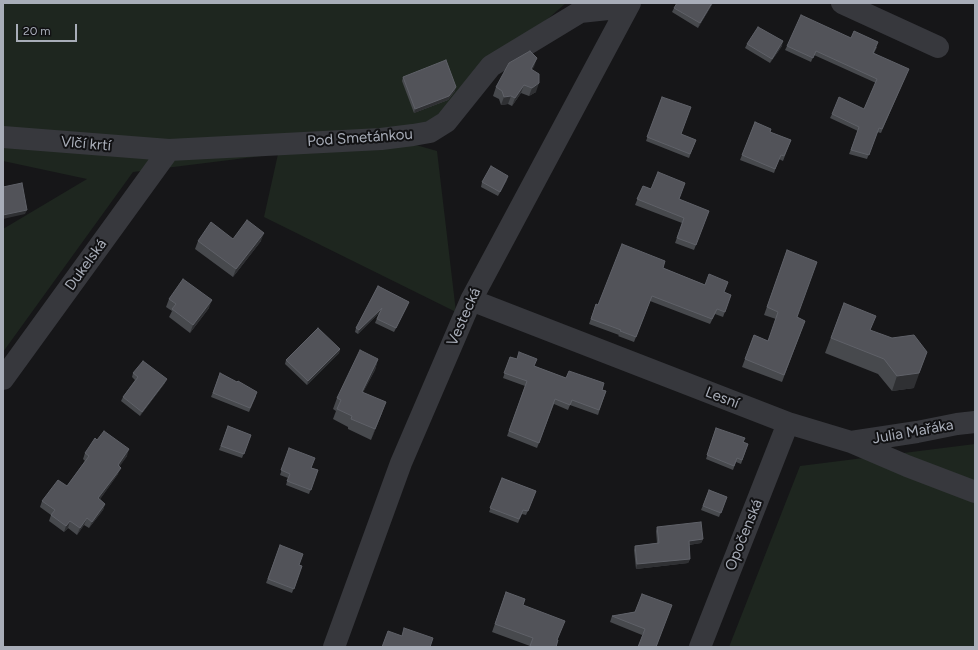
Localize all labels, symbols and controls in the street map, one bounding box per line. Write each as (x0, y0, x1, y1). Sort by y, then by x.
scale bar (18, 16, 79, 42)
text: 20 m (23, 24, 51, 38)
street label: Pod Smetánkou (307, 125, 413, 151)
street label: Vlčí krtí (60, 133, 112, 155)
street label: Dukelská (61, 236, 111, 294)
street label: Vestecká (443, 285, 485, 349)
street label: Lesní (703, 383, 741, 413)
street label: Julia Mařáka (871, 416, 955, 448)
street label: Opočenská (721, 497, 767, 573)

